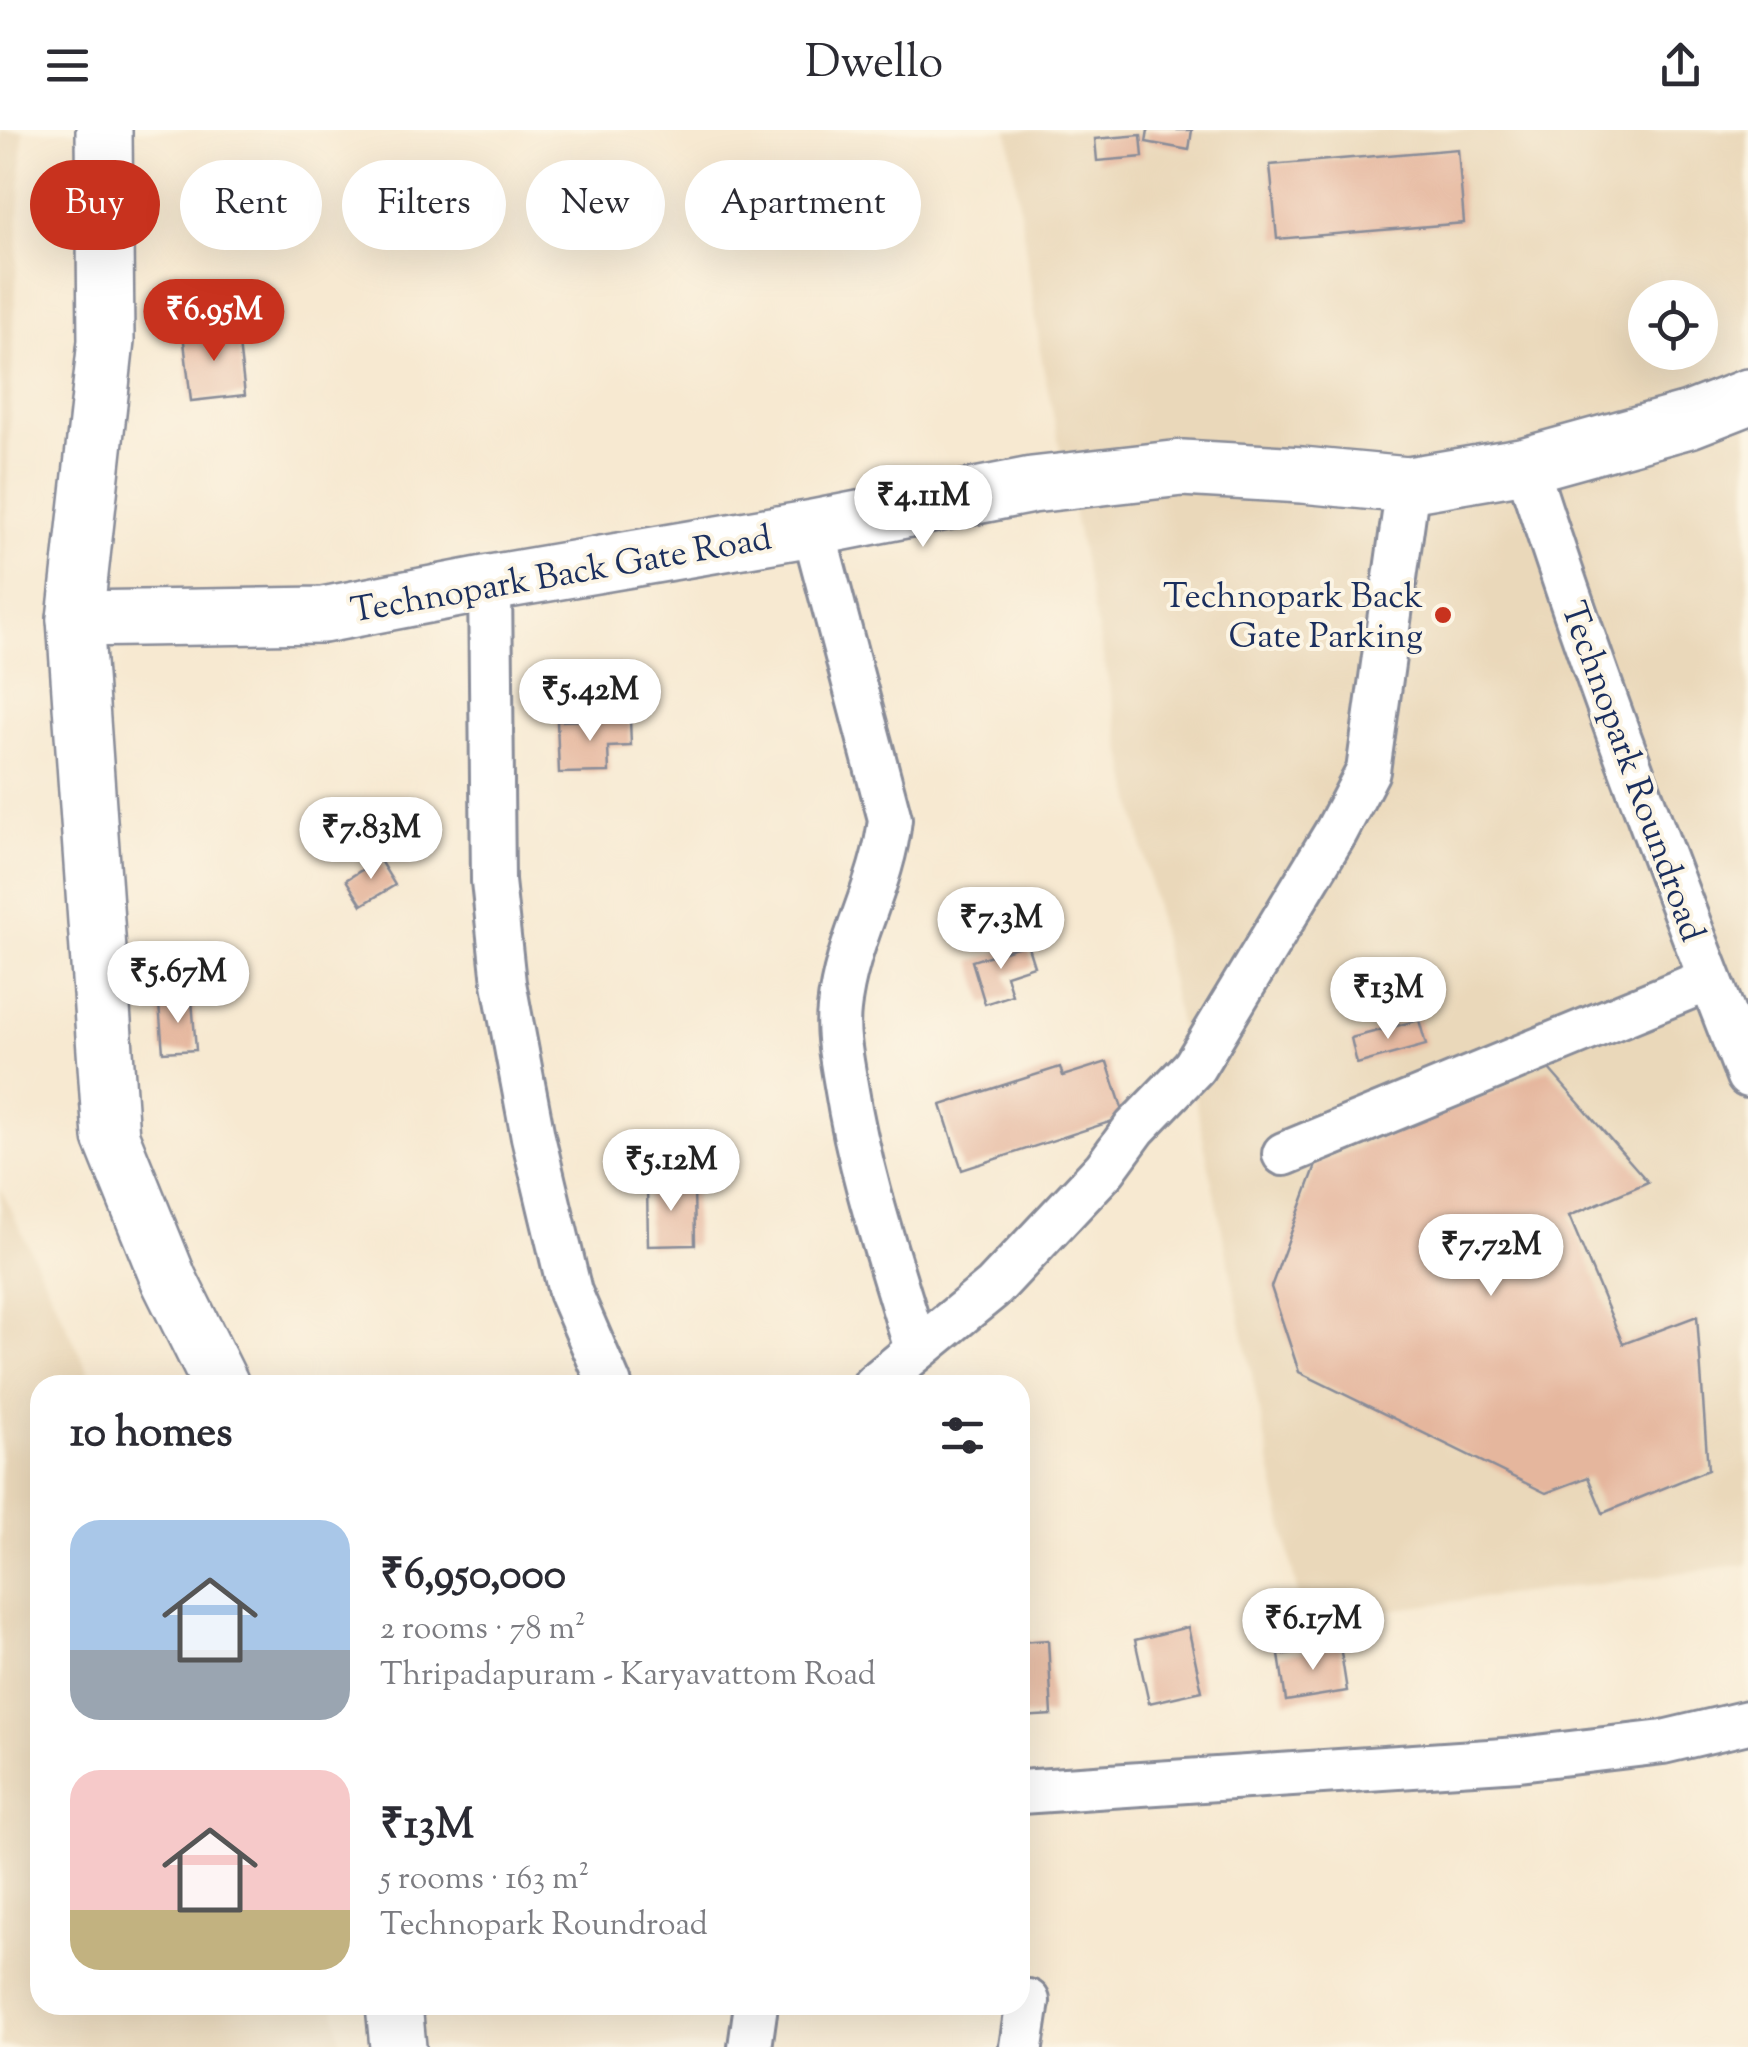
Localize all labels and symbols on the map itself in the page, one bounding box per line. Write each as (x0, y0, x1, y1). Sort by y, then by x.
pin: ₹6.95M (133, 279, 295, 364)
pin: ₹4.11M (842, 465, 1004, 550)
street label: Technopark Back Gate Road (347, 514, 776, 639)
place label: Technopark Back Gate Parking (1163, 573, 1423, 664)
street label: Technopark Roundroad (1545, 595, 1716, 950)
marker: Technopark Back Gate Parking (1432, 604, 1454, 626)
pin: ₹5.42M (509, 659, 671, 744)
pin: ₹7.83M (290, 797, 452, 882)
pin: ₹7.3M (931, 887, 1071, 972)
pin: ₹5.67M (97, 941, 259, 1026)
pin: ₹13M (1329, 957, 1447, 1042)
pin: ₹5.12M (590, 1129, 752, 1214)
pin: ₹7.72M (1410, 1214, 1572, 1299)
pin: ₹6.17M (1232, 1588, 1394, 1673)

